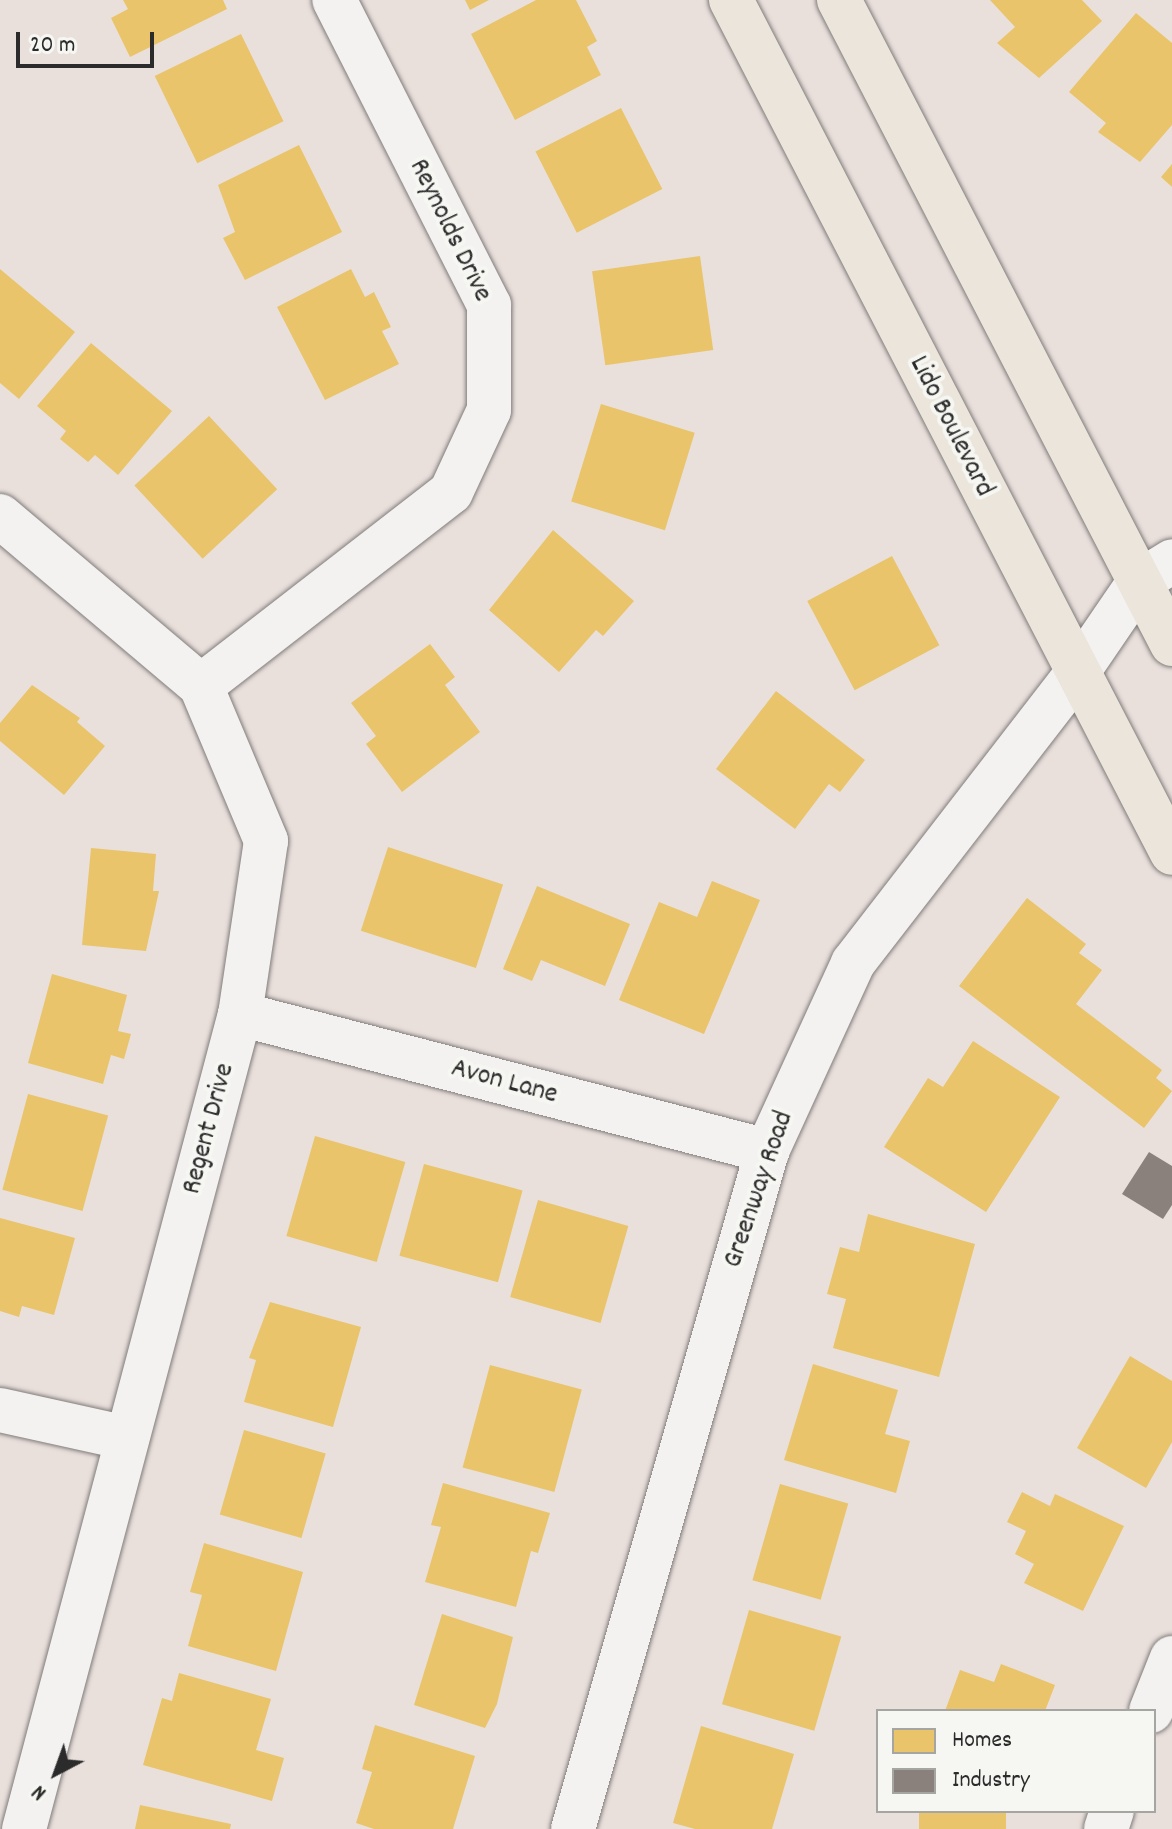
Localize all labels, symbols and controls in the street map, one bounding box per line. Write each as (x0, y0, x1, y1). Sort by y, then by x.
scale bar (20, 16, 158, 66)
text: 20 m (30, 29, 76, 63)
street label: Reynolds Drive (400, 154, 498, 308)
street label: Lido Boulevard (900, 351, 1000, 503)
street label: Avon Lane (447, 1053, 561, 1113)
street label: Regent Drive (176, 1060, 244, 1198)
street label: Greenway Road (718, 1107, 802, 1273)
legend (876, 1709, 1156, 1813)
text: Homes (952, 1724, 1012, 1758)
north arrow (16, 1733, 96, 1813)
text: Industry (952, 1764, 1030, 1798)
text: N (26, 1776, 54, 1807)

